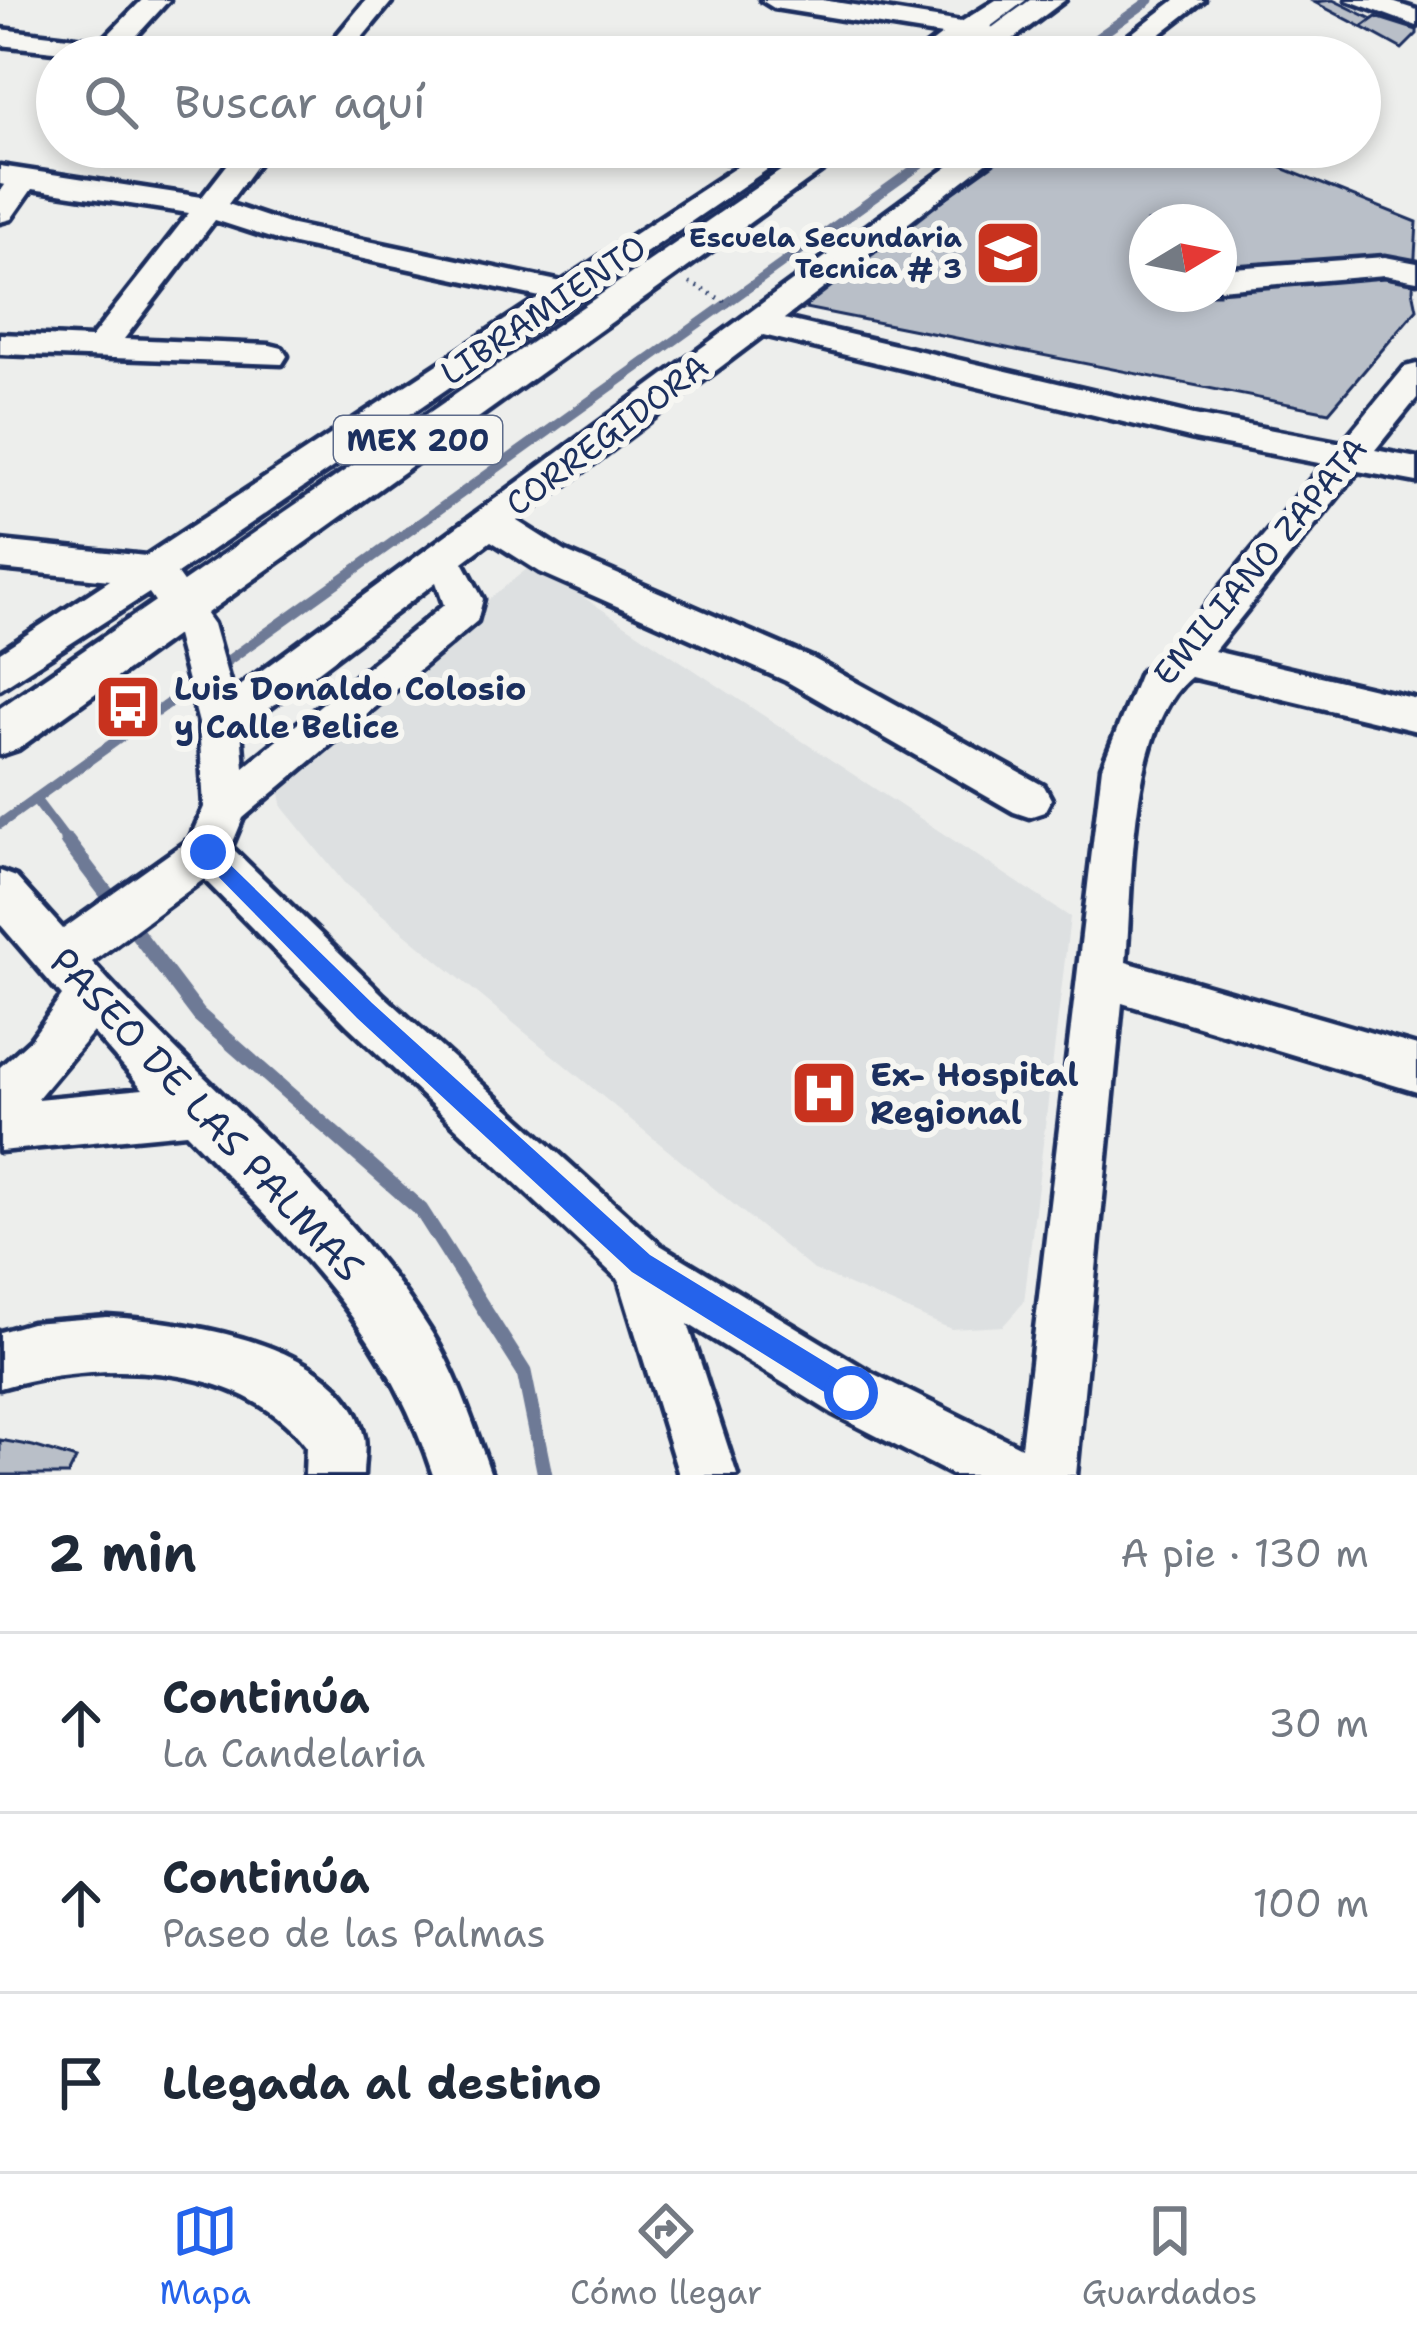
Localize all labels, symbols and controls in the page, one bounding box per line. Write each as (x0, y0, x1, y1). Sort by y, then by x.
search box (36, 36, 1381, 168)
icon: search (78, 69, 144, 135)
text: Buscar aquí (174, 72, 426, 132)
north arrow (1129, 204, 1237, 312)
school or university icon: Escuela Secundaria Tecnica # 3 (973, 218, 1043, 288)
place label: Escuela Secundaria Tecnica # 3 (689, 219, 963, 287)
street label: LIBRAMIENTO (431, 225, 655, 395)
street label: CORREGIDORA (496, 344, 718, 526)
road number: MEX 200 (334, 416, 502, 464)
street label: EMILIANO ZAPATA (1143, 427, 1377, 695)
place label: Luis Donaldo Colosio y Calle Belice (174, 666, 526, 749)
bus stop icon: Luis Donaldo Colosio y Calle Belice (93, 672, 163, 742)
route end (181, 825, 235, 879)
street label: PASEO DE LAS PALMAS (38, 936, 376, 1292)
place label: Ex- Hospital Regional (870, 1052, 1079, 1135)
hospital icon: Ex- Hospital Regional (789, 1058, 859, 1128)
route start (824, 1366, 878, 1420)
text: 2 min (48, 1519, 197, 1587)
text: A pie · 130 m (1121, 1527, 1369, 1579)
text: Continúa (162, 1667, 370, 1727)
icon: ahead (48, 1690, 114, 1756)
text: 30 m (1268, 1697, 1369, 1749)
text: La Candelaria (162, 1727, 425, 1779)
text: Continúa (162, 1847, 370, 1907)
icon: ahead (48, 1870, 114, 1936)
text: 100 m (1253, 1877, 1369, 1929)
text: Paseo de las Palmas (162, 1907, 546, 1959)
icon: arrive (48, 2050, 114, 2116)
text: Llegada al destino (162, 2053, 602, 2113)
tab: Mapa (160, 2198, 251, 2315)
tab: Cómo llegar (570, 2198, 762, 2315)
tab: Guardados (1082, 2198, 1257, 2315)

